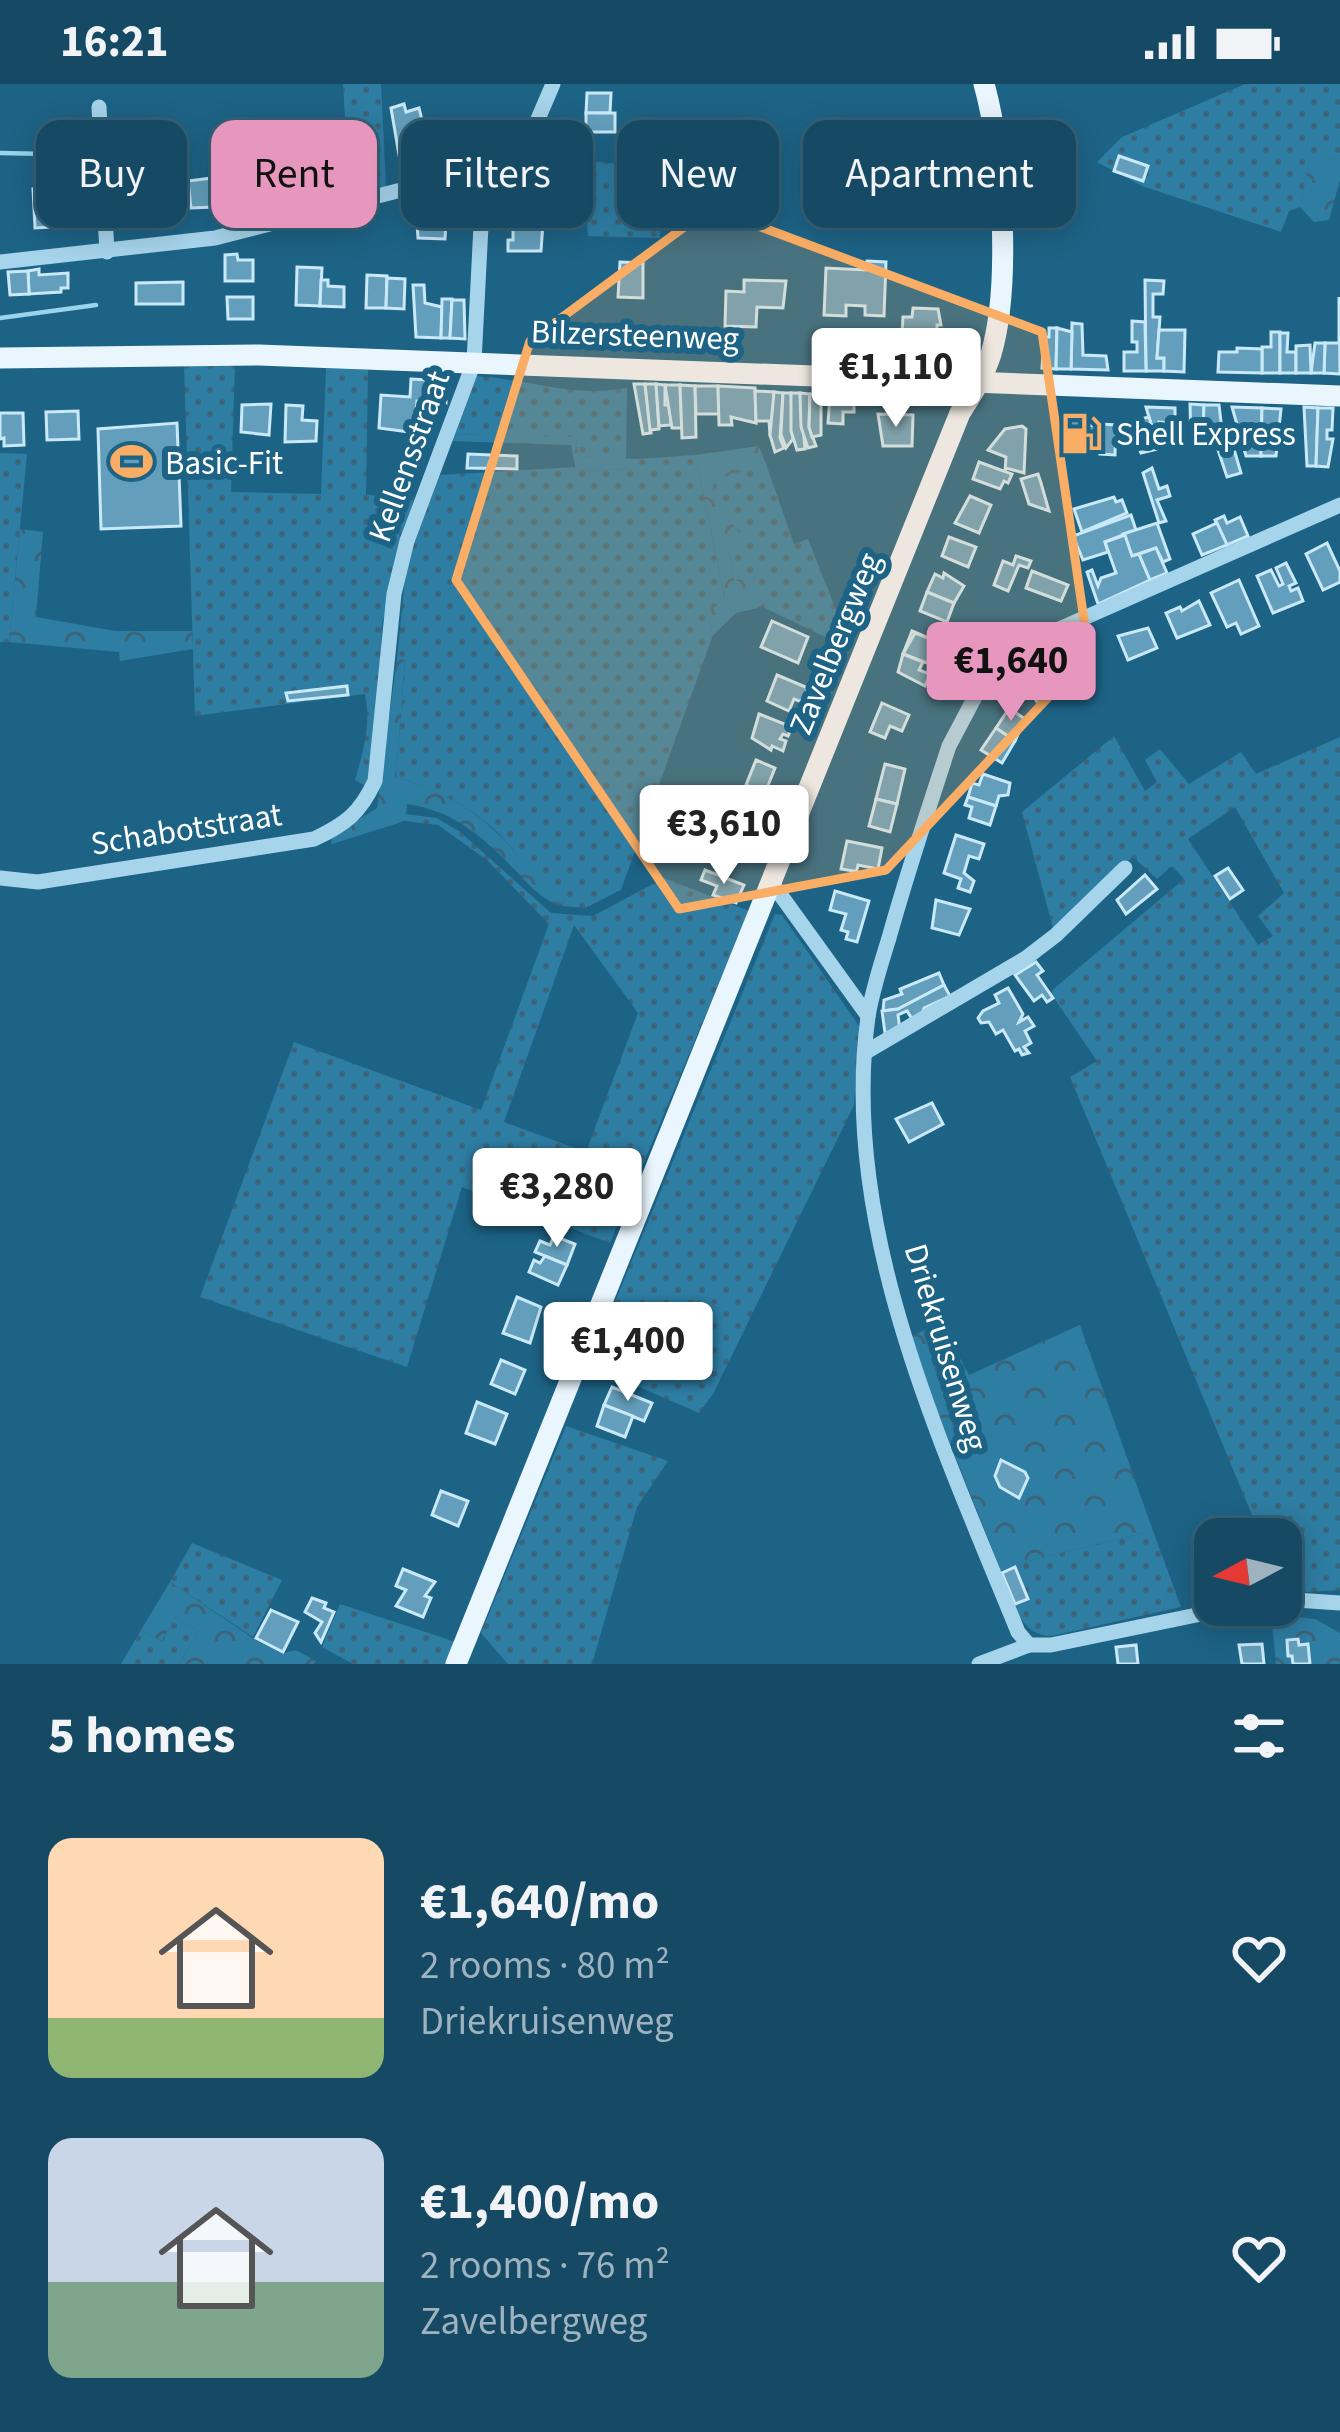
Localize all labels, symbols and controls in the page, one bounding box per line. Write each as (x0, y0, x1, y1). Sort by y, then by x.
text: 16:21 (60, 10, 169, 74)
chip: Buy (36, 120, 187, 228)
chip: Rent (211, 120, 377, 228)
chip: Filters (401, 120, 593, 228)
chip: New (617, 120, 779, 228)
chip: Apartment (803, 120, 1076, 228)
street label: Bilzersteenweg (530, 308, 740, 363)
pin: €1,110 (798, 328, 994, 430)
text: €1,110 (839, 339, 953, 395)
street label: Kellensstraat (357, 364, 462, 549)
fuel station icon: Shell Express (1059, 410, 1105, 456)
place label: Shell Express (1116, 411, 1296, 458)
sports icon: Basic-Fit (108, 439, 154, 485)
place label: Basic-Fit (165, 440, 283, 487)
street label: Zavelbergweg (778, 545, 893, 742)
pin: €1,640 (913, 622, 1109, 724)
text: €1,640 (954, 633, 1068, 689)
pin: €3,610 (626, 785, 822, 887)
street label: Schabotstraat (87, 791, 285, 868)
text: €3,610 (667, 796, 781, 852)
pin: €3,280 (459, 1148, 655, 1250)
text: €3,280 (500, 1159, 614, 1215)
street label: Driekruisenweg (892, 1238, 1000, 1457)
pin: €1,400 (530, 1302, 726, 1404)
text: €1,400 (571, 1313, 685, 1369)
north arrow (1194, 1518, 1302, 1626)
map controls (1194, 1518, 1302, 1626)
text: 5 homes (48, 1700, 235, 1772)
icon: filters (1226, 1703, 1292, 1769)
text: €1,640/mo (420, 1866, 659, 1938)
icon: home (144, 1886, 288, 2030)
icon: heart (1226, 1925, 1292, 1991)
text: 2 rooms · 80 m² (420, 1938, 670, 1994)
text: Driekruisenweg (420, 1994, 674, 2050)
text: €1,400/mo (420, 2166, 659, 2238)
icon: home (144, 2186, 288, 2330)
icon: heart (1226, 2225, 1292, 2291)
text: 2 rooms · 76 m² (420, 2238, 670, 2294)
text: Zavelbergweg (420, 2294, 647, 2350)

